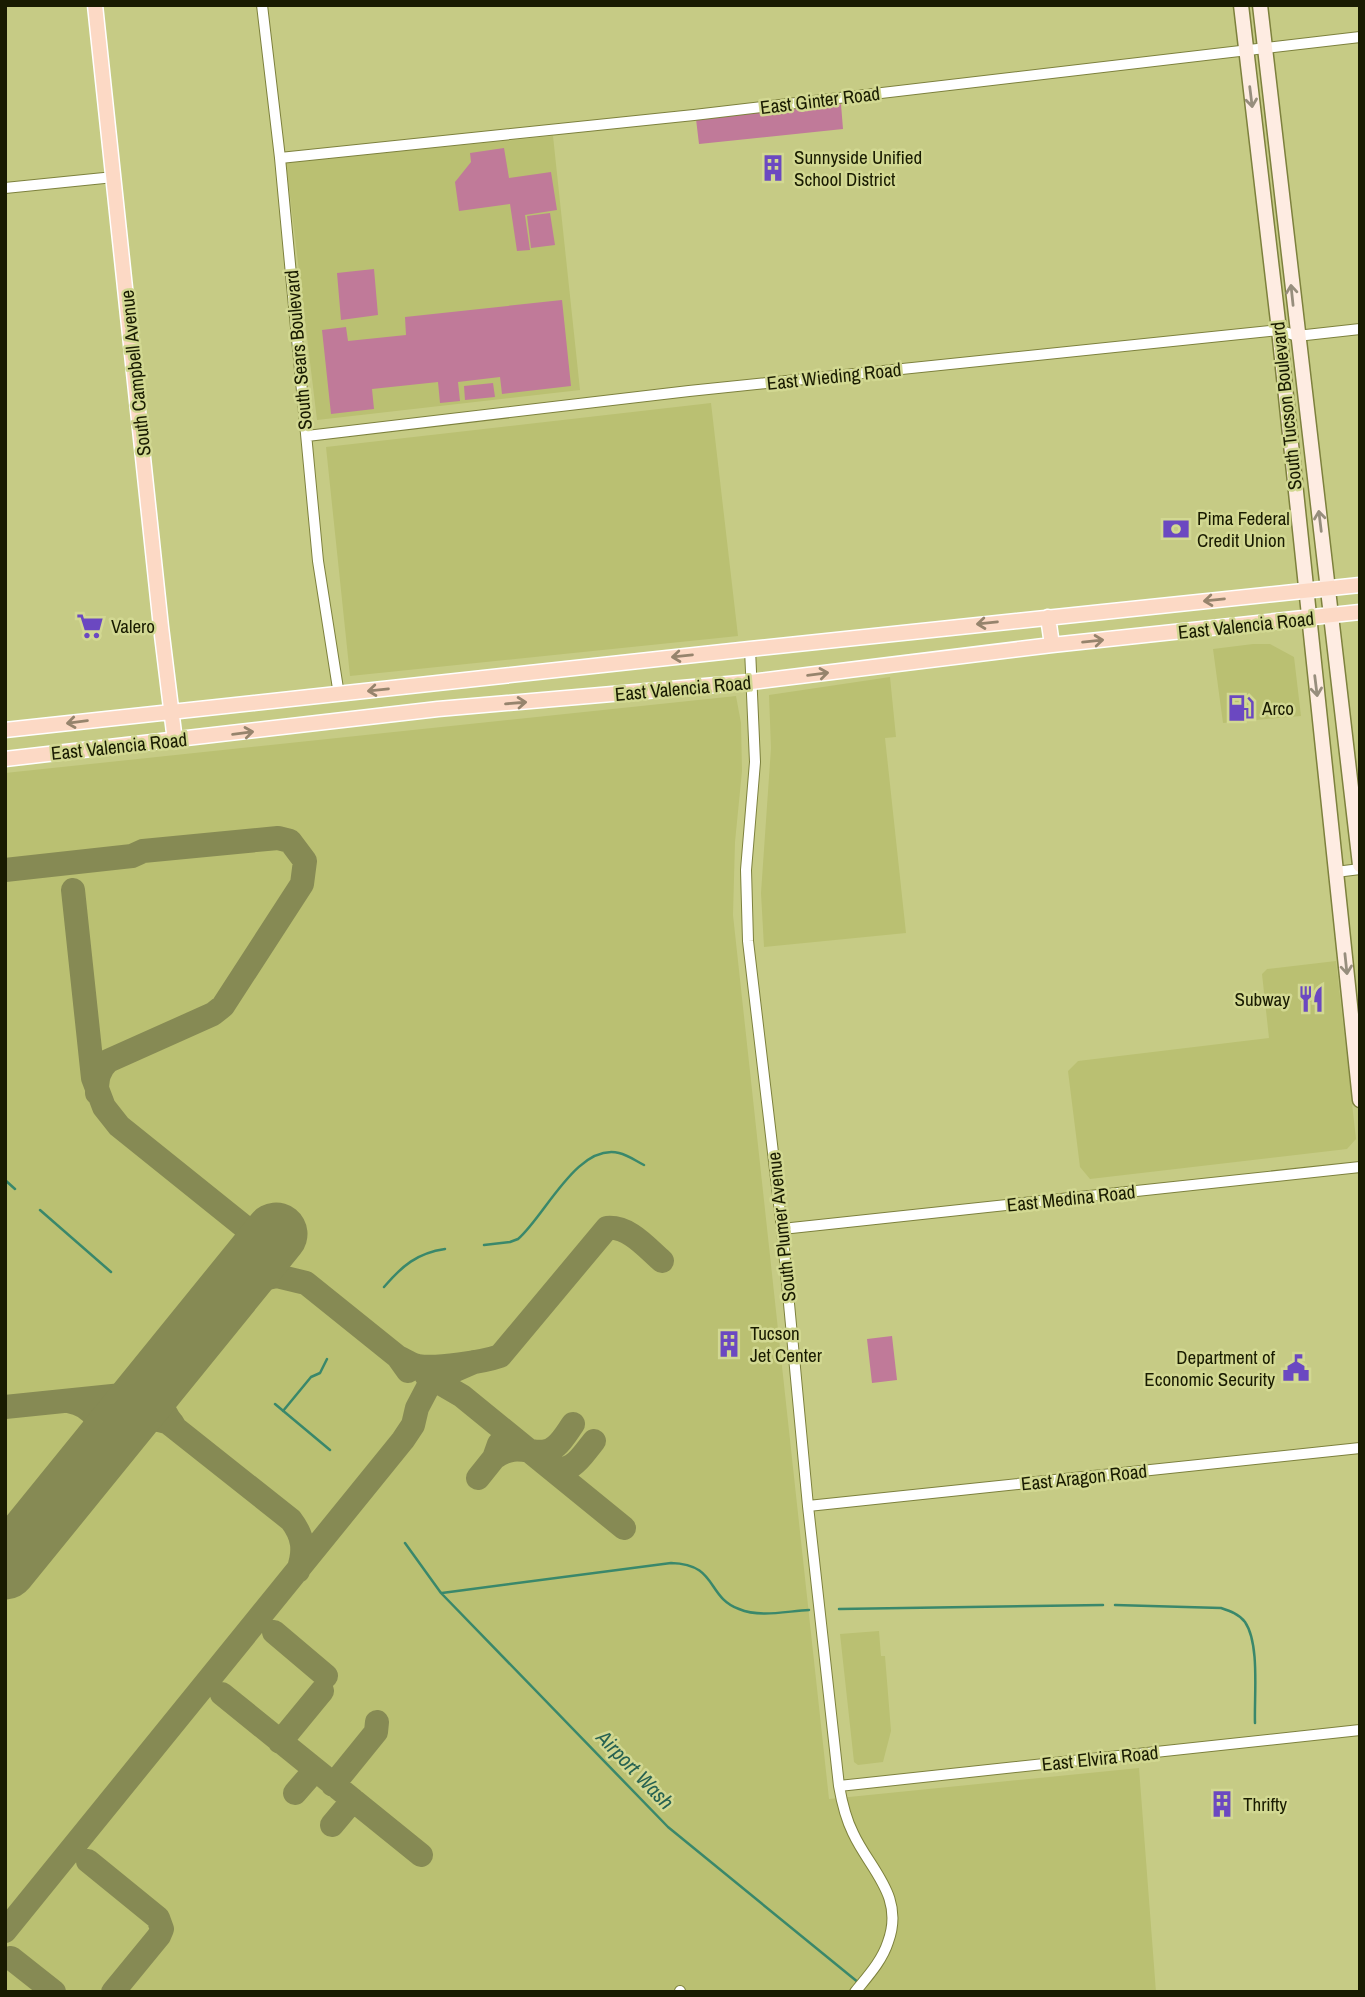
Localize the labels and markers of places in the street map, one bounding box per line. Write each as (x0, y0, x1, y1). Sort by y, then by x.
place label: Sunnyside Unified School District (794, 144, 922, 192)
building icon: Sunnyside Unified School District (758, 153, 788, 183)
place label: Pima Federal Credit Union (1197, 505, 1290, 553)
bank icon: Pima Federal Credit Union (1161, 514, 1191, 544)
supermarket icon: Valero (75, 611, 105, 641)
place label: Valero (111, 613, 155, 639)
fuel station icon: Arco (1226, 693, 1256, 723)
place label: Arco (1261, 695, 1294, 721)
restaurant icon: Subway (1296, 984, 1326, 1014)
place label: Subway (1235, 986, 1290, 1012)
place label: Tucson Jet Center (750, 1320, 823, 1368)
building icon: Tucson Jet Center (714, 1329, 744, 1359)
place label: Department of Economic Security (1144, 1344, 1276, 1392)
public building icon: Department of Economic Security (1281, 1353, 1311, 1383)
building icon: Thrifty (1207, 1789, 1237, 1819)
place label: Thrifty (1243, 1791, 1287, 1817)

